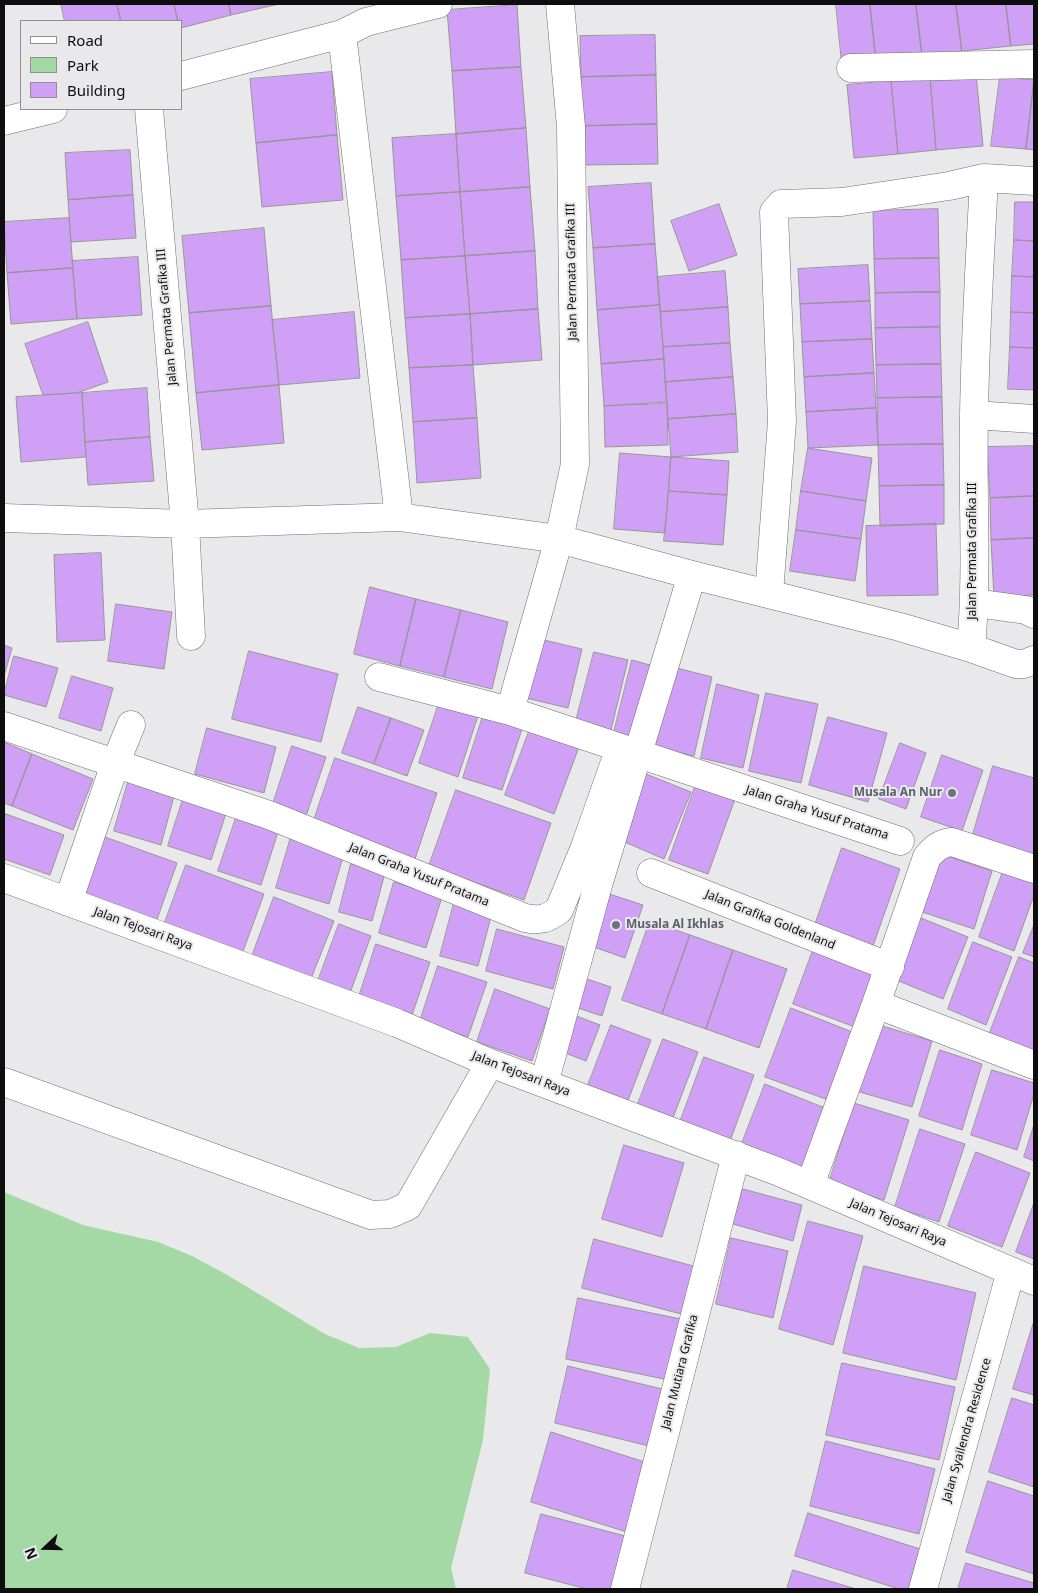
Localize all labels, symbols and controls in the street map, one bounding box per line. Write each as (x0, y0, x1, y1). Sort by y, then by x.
legend (20, 20, 182, 110)
text: Road (67, 30, 103, 50)
text: Park (67, 55, 99, 75)
text: Building (67, 80, 125, 100)
street label: Jalan Permata Grafika III (564, 203, 580, 341)
street label: Jalan Permata Grafika III (154, 248, 180, 386)
street label: Jalan Permata Grafika III (966, 482, 980, 620)
street label: Jalan Graha Yusuf Pratama (744, 783, 890, 843)
place label: Musala An Nur (854, 786, 942, 800)
marker: Musala An Nur (946, 787, 958, 799)
street label: Jalan Graha Yusuf Pratama (347, 840, 491, 910)
street label: Jalan Grafika Goldenland (703, 887, 837, 953)
street label: Jalan Tejosari Raya (92, 904, 194, 954)
place label: Musala Al Ikhlas (626, 918, 724, 932)
marker: Musala Al Ikhlas (610, 919, 622, 931)
street label: Jalan Tejosari Raya (470, 1049, 572, 1099)
street label: Jalan Tejosari Raya (847, 1196, 949, 1250)
street label: Jalan Mutiara Grafika (659, 1313, 701, 1431)
street label: Jalan Syailendra Residence (940, 1356, 994, 1504)
north arrow (20, 1523, 70, 1573)
text: N (20, 1545, 41, 1562)

